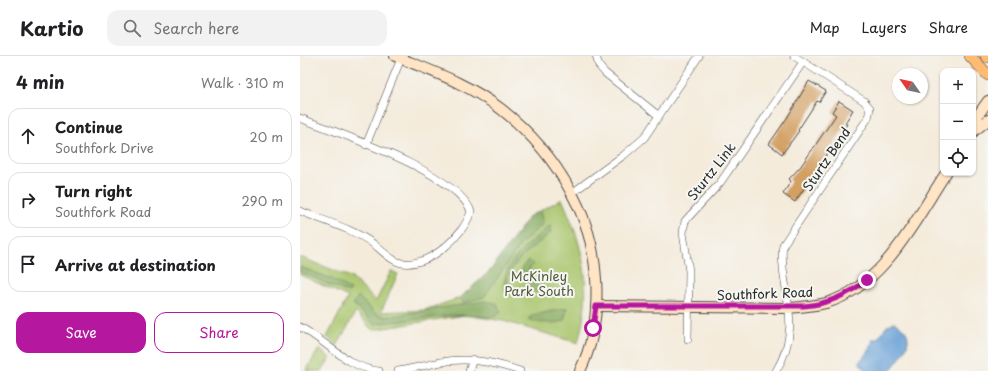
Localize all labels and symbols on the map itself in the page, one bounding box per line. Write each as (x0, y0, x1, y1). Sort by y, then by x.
north arrow (892, 68, 928, 104)
street label: Sturtz Bend (798, 123, 854, 195)
street label: Sturtz Link (682, 138, 740, 204)
park label: McKinley Park South (504, 266, 574, 300)
route end (858, 271, 876, 289)
street label: Southfork Road (717, 282, 813, 304)
route start (584, 319, 602, 337)

